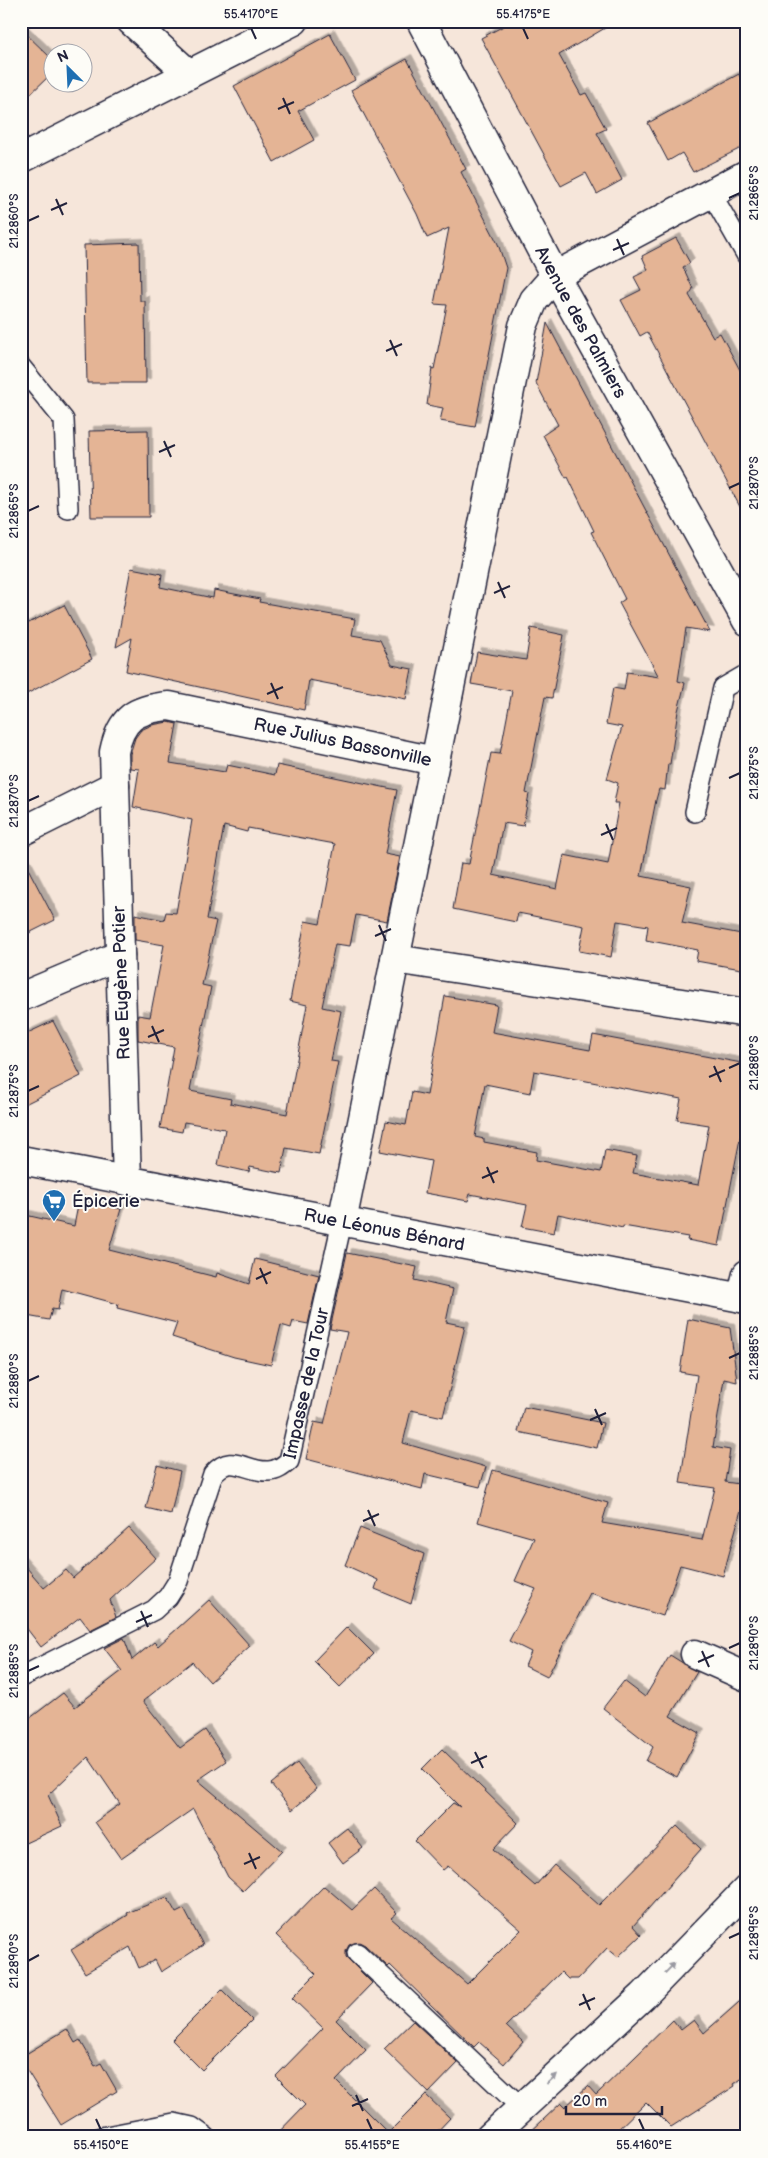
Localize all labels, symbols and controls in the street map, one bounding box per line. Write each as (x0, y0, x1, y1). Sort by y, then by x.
text: 55.4170°E (224, 7, 278, 22)
text: 55.4175°E (496, 7, 550, 22)
north arrow (42, 42, 92, 92)
text: N (55, 47, 71, 66)
text: 21.2865°S (747, 166, 762, 220)
text: 21.2860°S (7, 193, 22, 249)
street label: Avenue des Palmiers (530, 243, 631, 402)
text: 21.2870°S (747, 456, 762, 510)
text: 21.2865°S (7, 484, 22, 538)
street label: Rue Julius Bassonville (252, 714, 434, 771)
text: 21.2875°S (747, 746, 762, 800)
text: 21.2870°S (7, 774, 22, 828)
street label: Rue Eugène Potier (108, 905, 135, 1060)
text: 21.2880°S (747, 1036, 762, 1090)
text: 21.2875°S (7, 1064, 22, 1118)
supermarket icon: Épicerie (41, 1188, 67, 1222)
place label: Épicerie (72, 1189, 140, 1212)
street label: Rue Léonus Bénard (302, 1204, 466, 1256)
street label: Impasse de la Tour (280, 1305, 334, 1461)
text: 21.2885°S (747, 1326, 762, 1380)
text: 21.2880°S (7, 1354, 22, 1408)
text: 21.2890°S (747, 1616, 762, 1670)
text: 21.2885°S (7, 1644, 22, 1698)
text: 21.2895°S (747, 1906, 762, 1960)
text: 21.2890°S (7, 1934, 22, 1988)
one-way arrow (664, 1962, 676, 1974)
one-way arrow (545, 2074, 558, 2085)
scale bar (566, 2083, 662, 2115)
text: 20 m (573, 2092, 607, 2111)
text: 55.4150°E (73, 2138, 129, 2153)
text: 55.4155°E (344, 2138, 400, 2153)
text: 55.4160°E (616, 2138, 672, 2153)

